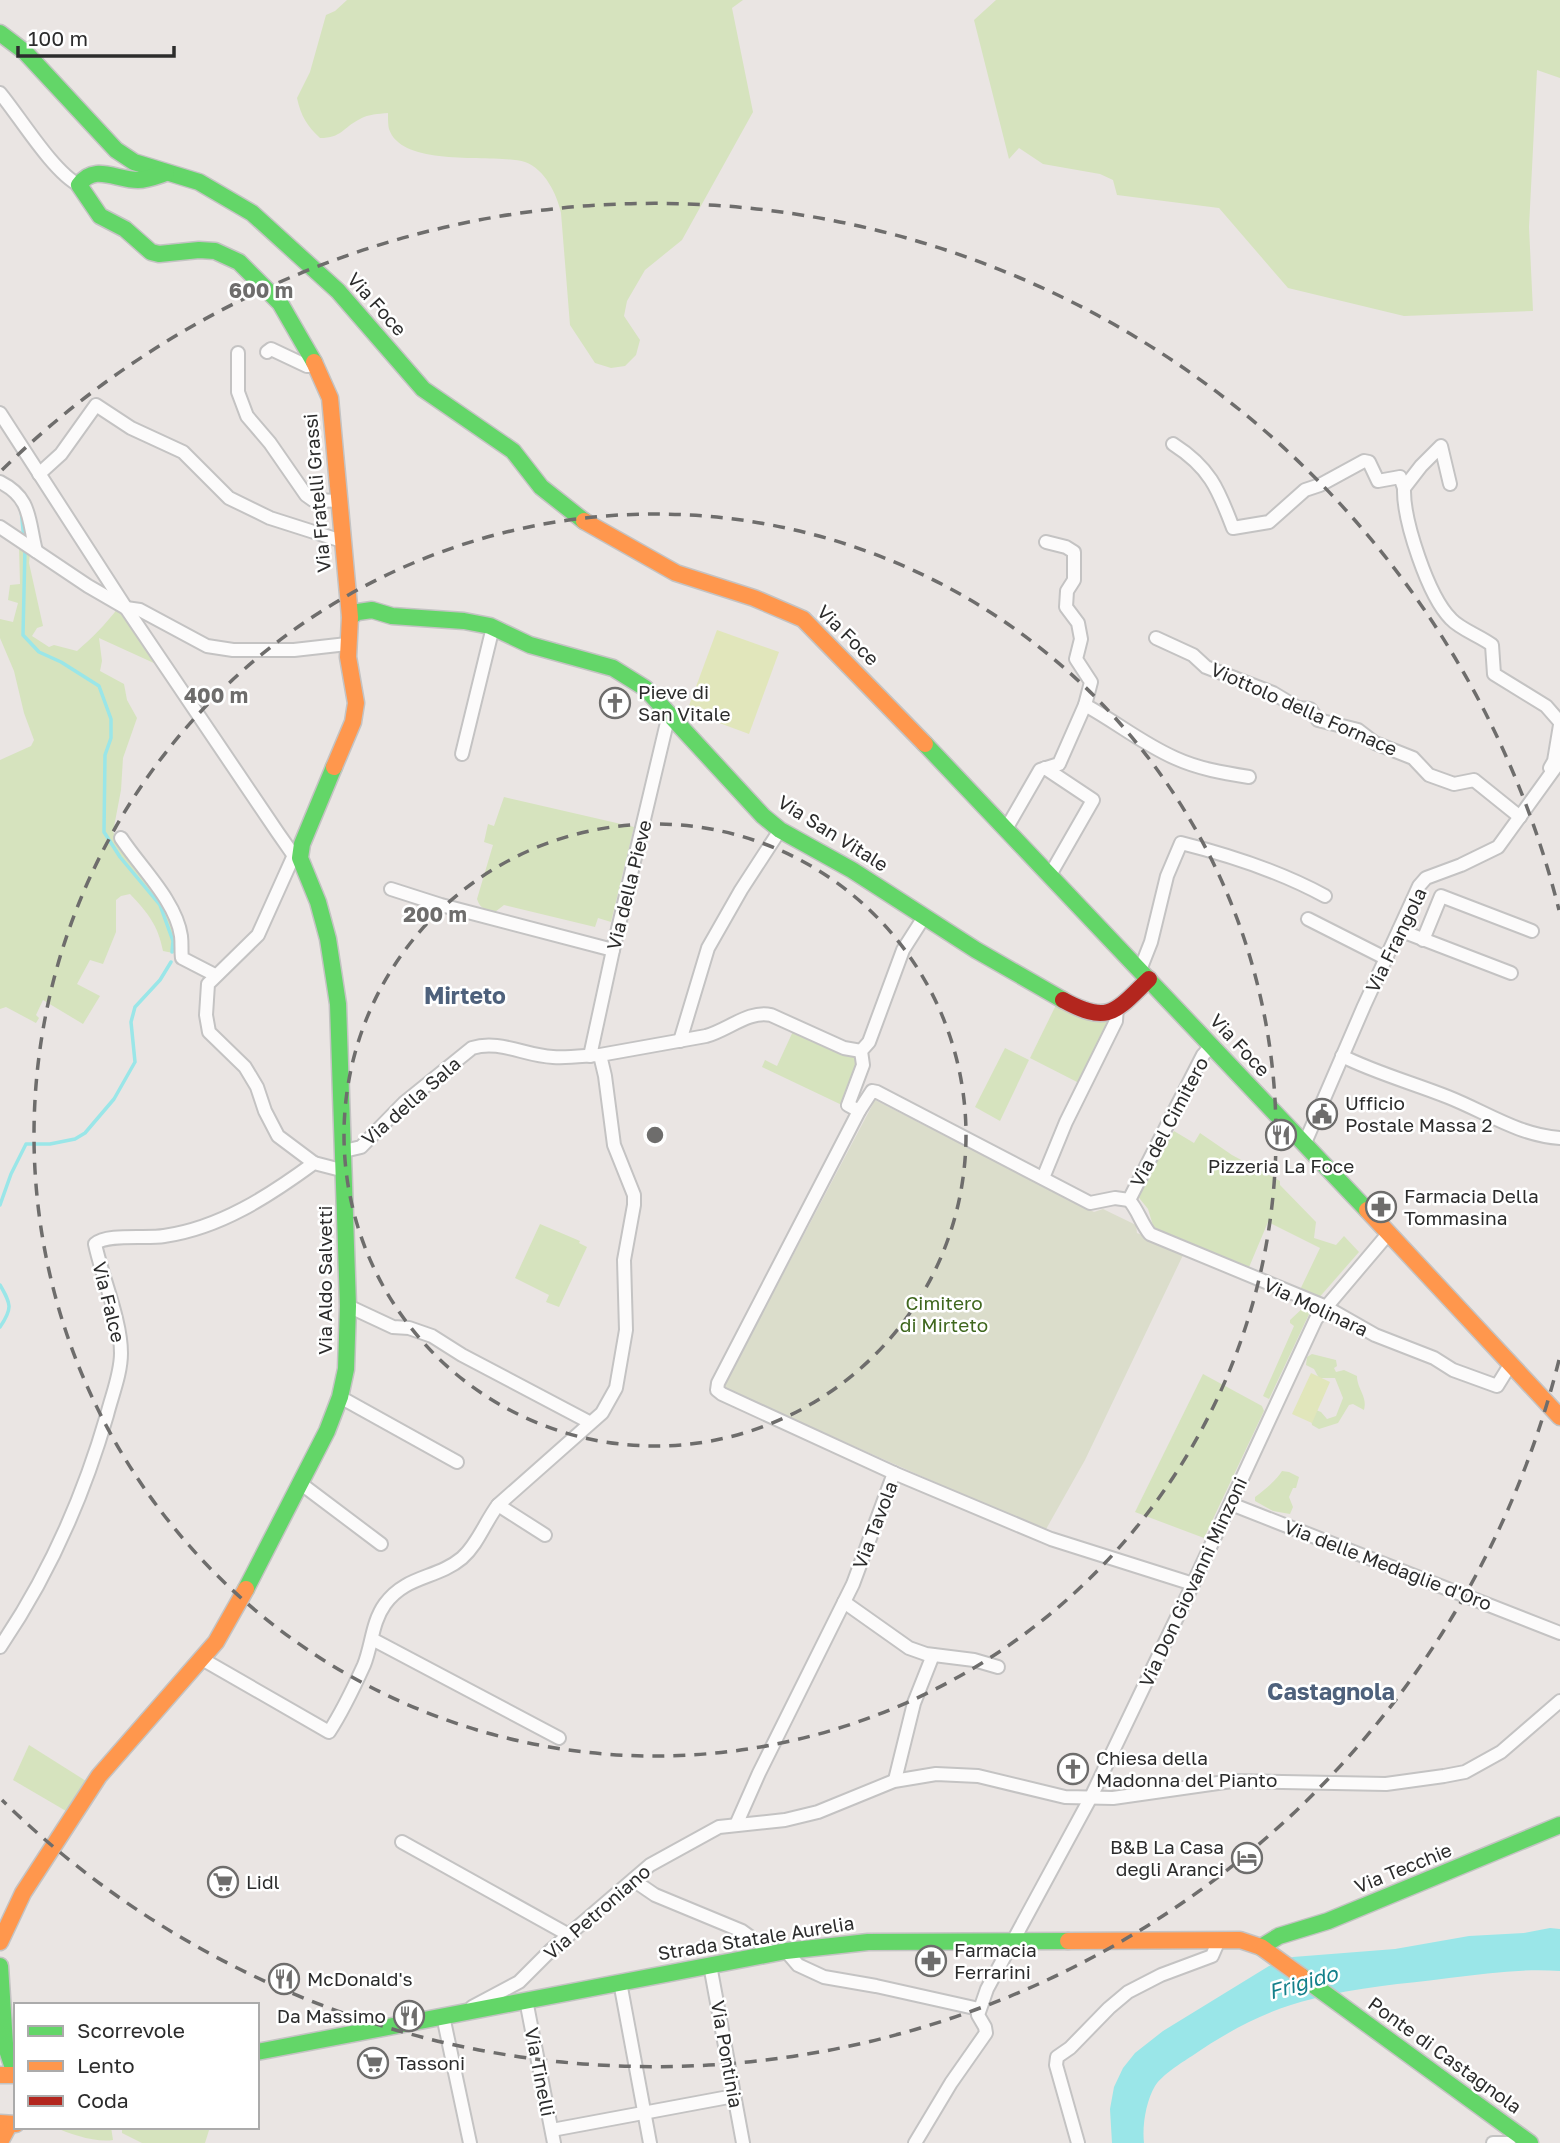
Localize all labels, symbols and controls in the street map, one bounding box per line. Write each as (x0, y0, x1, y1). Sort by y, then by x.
scale bar (18, 14, 173, 58)
text: 100 m (28, 25, 88, 51)
street label: Via Foce (343, 267, 412, 340)
text: 600 m (229, 277, 293, 303)
street label: Via Fratelli Grassi (298, 413, 335, 574)
street label: Via Foce (813, 600, 884, 670)
street label: Viottolo della Fornace (1207, 657, 1401, 760)
place label: Pieve di San Vitale (638, 680, 730, 725)
text: 400 m (184, 682, 248, 708)
church icon: Pieve di San Vitale (598, 686, 632, 720)
street label: Via San Vitale (774, 790, 893, 876)
street label: Via della Pieve (601, 818, 656, 952)
street label: Via Frangola (1360, 883, 1431, 996)
text: 200 m (403, 901, 467, 927)
district label: Mirteto (424, 981, 506, 1009)
street label: Via Foce (1206, 1009, 1275, 1081)
street label: Via della Sala (357, 1051, 465, 1150)
street label: Via del Cimitero (1125, 1053, 1213, 1191)
place label: Ufficio Postale Massa 2 (1345, 1091, 1492, 1136)
public building icon: Ufficio Postale Massa 2 (1305, 1097, 1339, 1131)
restaurant icon: Pizzeria La Foce (1264, 1118, 1298, 1152)
centre of rings (643, 1123, 667, 1147)
place label: Pizzeria La Foce (1208, 1154, 1354, 1177)
place label: Farmacia Della Tommasina (1404, 1184, 1539, 1229)
pharmacy icon: Farmacia Della Tommasina (1364, 1190, 1398, 1224)
street label: Via Aldo Salvetti (313, 1205, 336, 1355)
street label: Via Falce (88, 1259, 131, 1345)
street label: Via Molinara (1260, 1272, 1372, 1341)
park label: Cimitero di Mirteto (900, 1291, 988, 1336)
street label: Via Don Giovanni Minzoni (1134, 1473, 1251, 1690)
street label: Via Tavola (847, 1478, 902, 1572)
street label: Via delle Medaglie d'Oro (1281, 1514, 1495, 1615)
district label: Castagnola (1267, 1677, 1395, 1705)
place label: Chiesa della Madonna del Pianto (1096, 1746, 1277, 1791)
church icon: Chiesa della Madonna del Pianto (1056, 1752, 1090, 1786)
place label: B&B La Casa degli Aranci (1110, 1835, 1224, 1880)
street label: Via Tecchie (1351, 1838, 1455, 1897)
hotel icon: B&B La Casa degli Aranci (1230, 1841, 1264, 1875)
street label: Via Petroniano (539, 1859, 655, 1964)
supermarket icon: Lidl (206, 1865, 240, 1899)
place label: Lidl (246, 1870, 280, 1893)
street label: Strada Statale Aurelia (656, 1911, 856, 1964)
place label: Farmacia Ferrarini (954, 1938, 1037, 1983)
pharmacy icon: Farmacia Ferrarini (914, 1944, 948, 1978)
water label: Frigido (1265, 1959, 1341, 2004)
restaurant icon: McDonald's (267, 1962, 301, 1996)
place label: McDonald's (307, 1967, 413, 1990)
street label: Ponte di Castagnola (1364, 1991, 1526, 2118)
street label: Via Pontinia (707, 1998, 748, 2109)
restaurant icon: Da Massimo (392, 1999, 426, 2033)
legend (14, 2003, 259, 2129)
place label: Da Massimo (277, 2004, 386, 2027)
text: Scorrevole (77, 2017, 185, 2043)
street label: Via Tinelli (521, 2025, 560, 2118)
supermarket icon: Tassoni (356, 2046, 390, 2080)
place label: Tassoni (396, 2051, 465, 2074)
text: Lento (77, 2052, 135, 2078)
text: Coda (77, 2087, 129, 2113)

